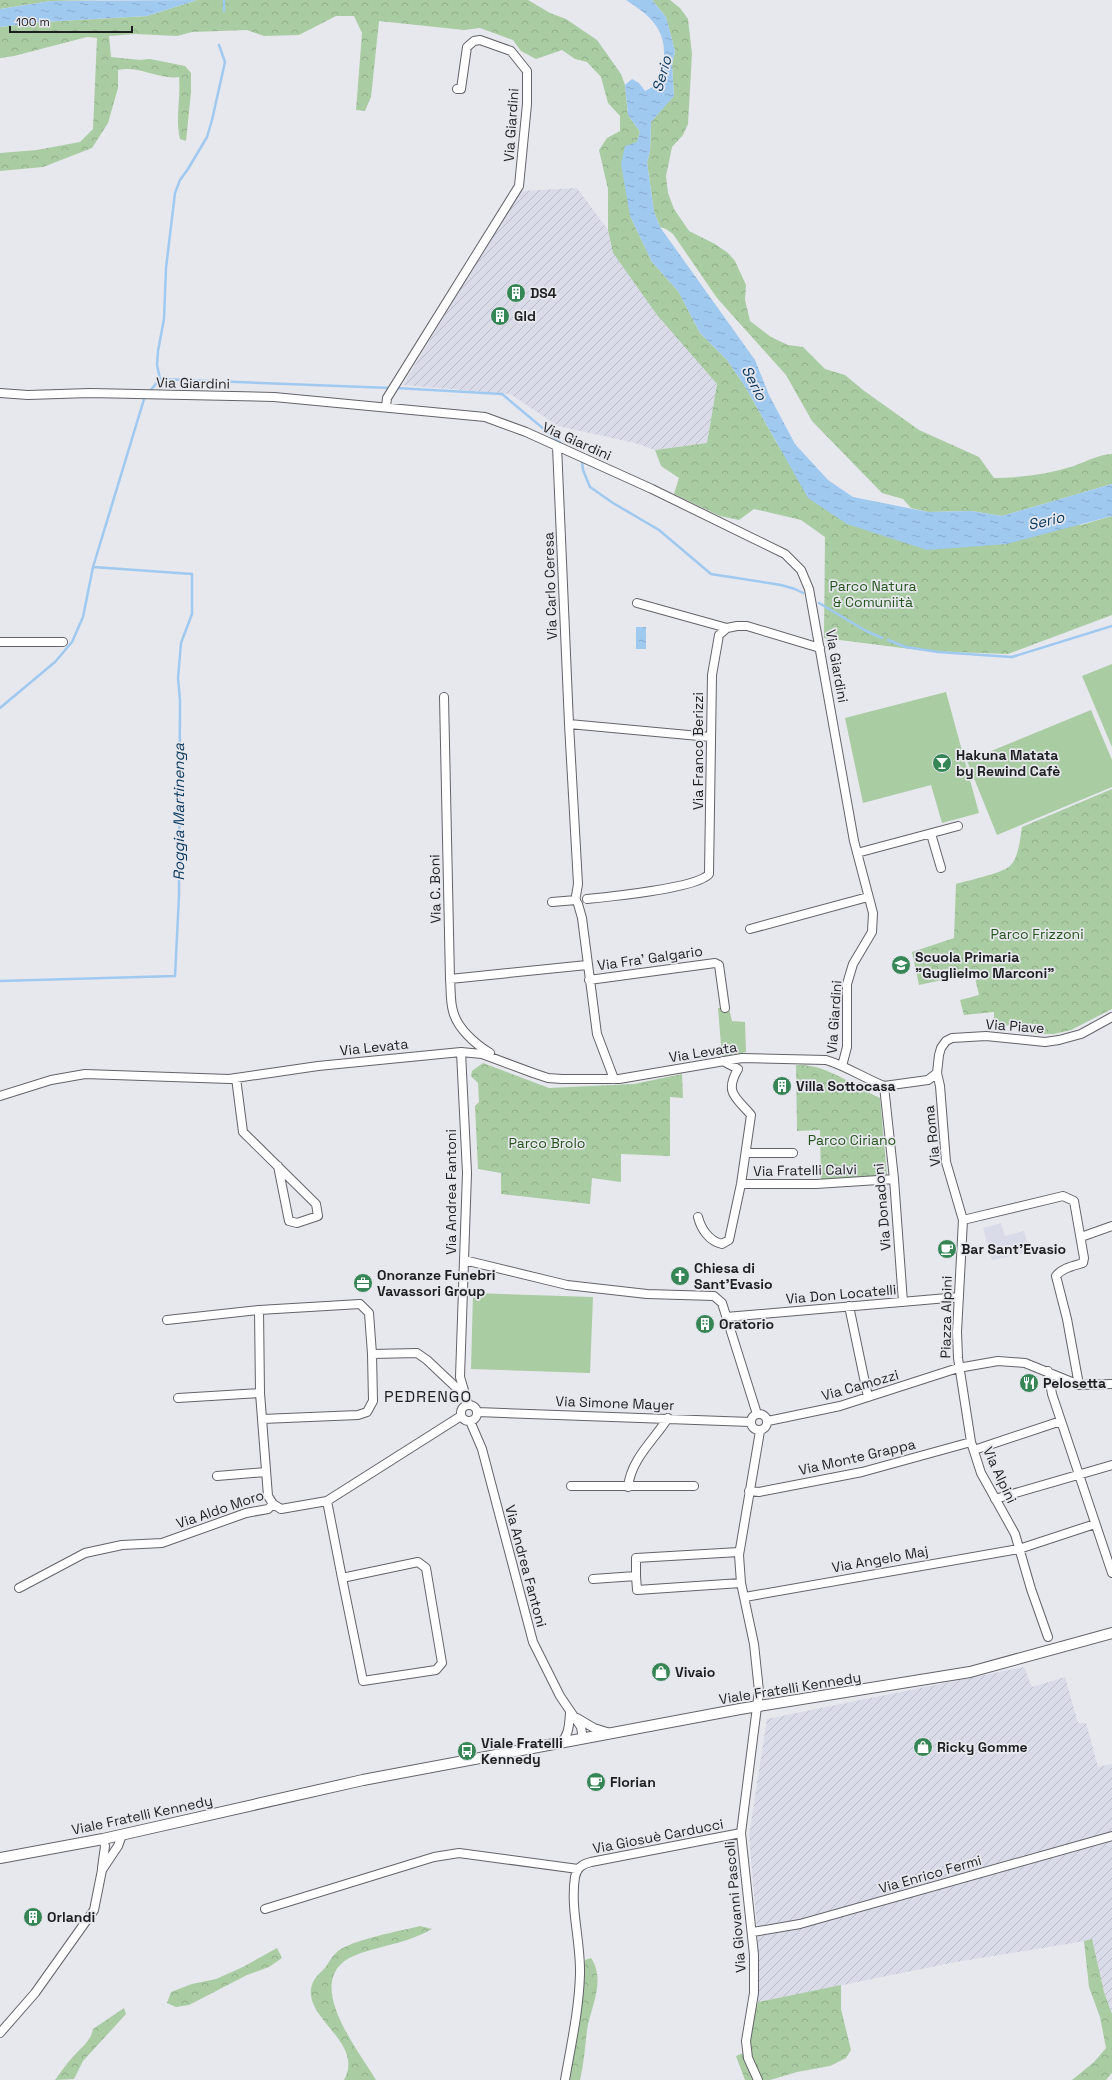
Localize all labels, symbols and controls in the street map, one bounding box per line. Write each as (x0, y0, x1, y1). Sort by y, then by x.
scale bar (10, 8, 132, 34)
text: 100 m (16, 14, 50, 30)
water label: Serio (647, 53, 676, 94)
street label: Via Giardini (499, 87, 523, 163)
building icon: DS4 (505, 282, 527, 304)
place label: DS4 (530, 284, 557, 302)
building icon: Gld (489, 305, 511, 327)
place label: Gld (514, 307, 536, 325)
water label: Serio (738, 362, 772, 404)
street label: Via Giardini (156, 373, 230, 393)
street label: Via Giardini (540, 418, 614, 464)
water label: Serio (1026, 507, 1067, 534)
street label: Via Carlo Ceresa (539, 532, 561, 640)
park label: Parco Natura & Comuniità (830, 577, 916, 611)
street label: Via Giardini (822, 628, 852, 704)
street label: Via Franco Berizzi (689, 692, 707, 810)
water label: Roggia Martinenga (169, 743, 188, 881)
place label: Hakuna Matata by Rewind Cafè (956, 746, 1060, 780)
bar icon: Hakuna Matata by Rewind Cafè (931, 752, 953, 774)
street label: Via C. Boni (425, 854, 445, 924)
park label: Parco Frizzoni (990, 925, 1084, 943)
street label: Via Fra' Galgario (596, 942, 704, 974)
place label: Scuola Primaria "Guglielmo Marconi" (915, 948, 1054, 982)
school or university icon: Scuola Primaria "Guglielmo Marconi" (890, 954, 912, 976)
street label: Via Giardini (822, 979, 846, 1055)
street label: Via Piave (985, 1015, 1045, 1037)
street label: Via Levata (339, 1034, 409, 1060)
street label: Via Levata (668, 1038, 738, 1066)
building icon: Villa Sottocasa (771, 1075, 793, 1097)
place label: Villa Sottocasa (796, 1077, 896, 1095)
street label: Via Roma (920, 1105, 944, 1167)
street label: Via Andrea Fantoni (442, 1129, 460, 1255)
park label: Parco Ciriano (808, 1131, 896, 1149)
park label: Parco Brolo (509, 1134, 585, 1152)
street label: Via Fratelli Calvi (753, 1160, 857, 1180)
street label: Via Donadoni (869, 1162, 895, 1252)
cafe icon: Bar Sant'Evasio (936, 1238, 958, 1260)
place label: Bar Sant'Evasio (961, 1240, 1066, 1258)
place label: Chiesa di Sant'Evasio (694, 1259, 773, 1293)
church icon: Chiesa di Sant'Evasio (669, 1265, 691, 1287)
place label: Onoranze Funebri Vavassori Group (377, 1266, 496, 1300)
office icon: Onoranze Funebri Vavassori Group (352, 1272, 374, 1294)
street label: Piazza Alpini (936, 1276, 956, 1358)
street label: Via Don Locatelli (785, 1280, 897, 1308)
building icon: Oratorio (694, 1313, 716, 1335)
place label: Oratorio (719, 1315, 774, 1333)
street label: Via Camozzi (819, 1365, 901, 1405)
restaurant icon: Pelosetta (1018, 1372, 1040, 1394)
place label: Pelosetta (1043, 1374, 1106, 1392)
district label: PEDRENGO (384, 1386, 472, 1407)
street label: Via Simone Mayer (555, 1392, 675, 1414)
street label: Via Monte Grappa (797, 1435, 917, 1479)
street label: Via Alpini (979, 1444, 1021, 1506)
street label: Via Aldo Moro (174, 1486, 266, 1532)
street label: Via Andrea Fantoni (501, 1503, 551, 1629)
street label: Via Angelo Maj (830, 1542, 930, 1576)
shop icon: Vivaio (650, 1661, 672, 1683)
place label: Vivaio (675, 1663, 715, 1681)
street label: Viale Fratelli Kennedy (718, 1668, 862, 1708)
place label: Viale Fratelli Kennedy (481, 1734, 563, 1768)
shop icon: Ricky Gomme (912, 1736, 934, 1758)
place label: Ricky Gomme (937, 1738, 1028, 1756)
bus stop icon: Viale Fratelli Kennedy (456, 1740, 478, 1762)
cafe icon: Florian (585, 1771, 607, 1793)
place label: Florian (610, 1773, 656, 1791)
street label: Viale Fratelli Kennedy (70, 1791, 214, 1839)
street label: Via Giosuè Carducci (591, 1815, 725, 1857)
street label: Via Giovanni Pascoli (720, 1841, 750, 1973)
street label: Via Enrico Fermi (877, 1851, 983, 1897)
building icon: Orlandi (22, 1906, 44, 1928)
place label: Orlandi (47, 1908, 95, 1926)

